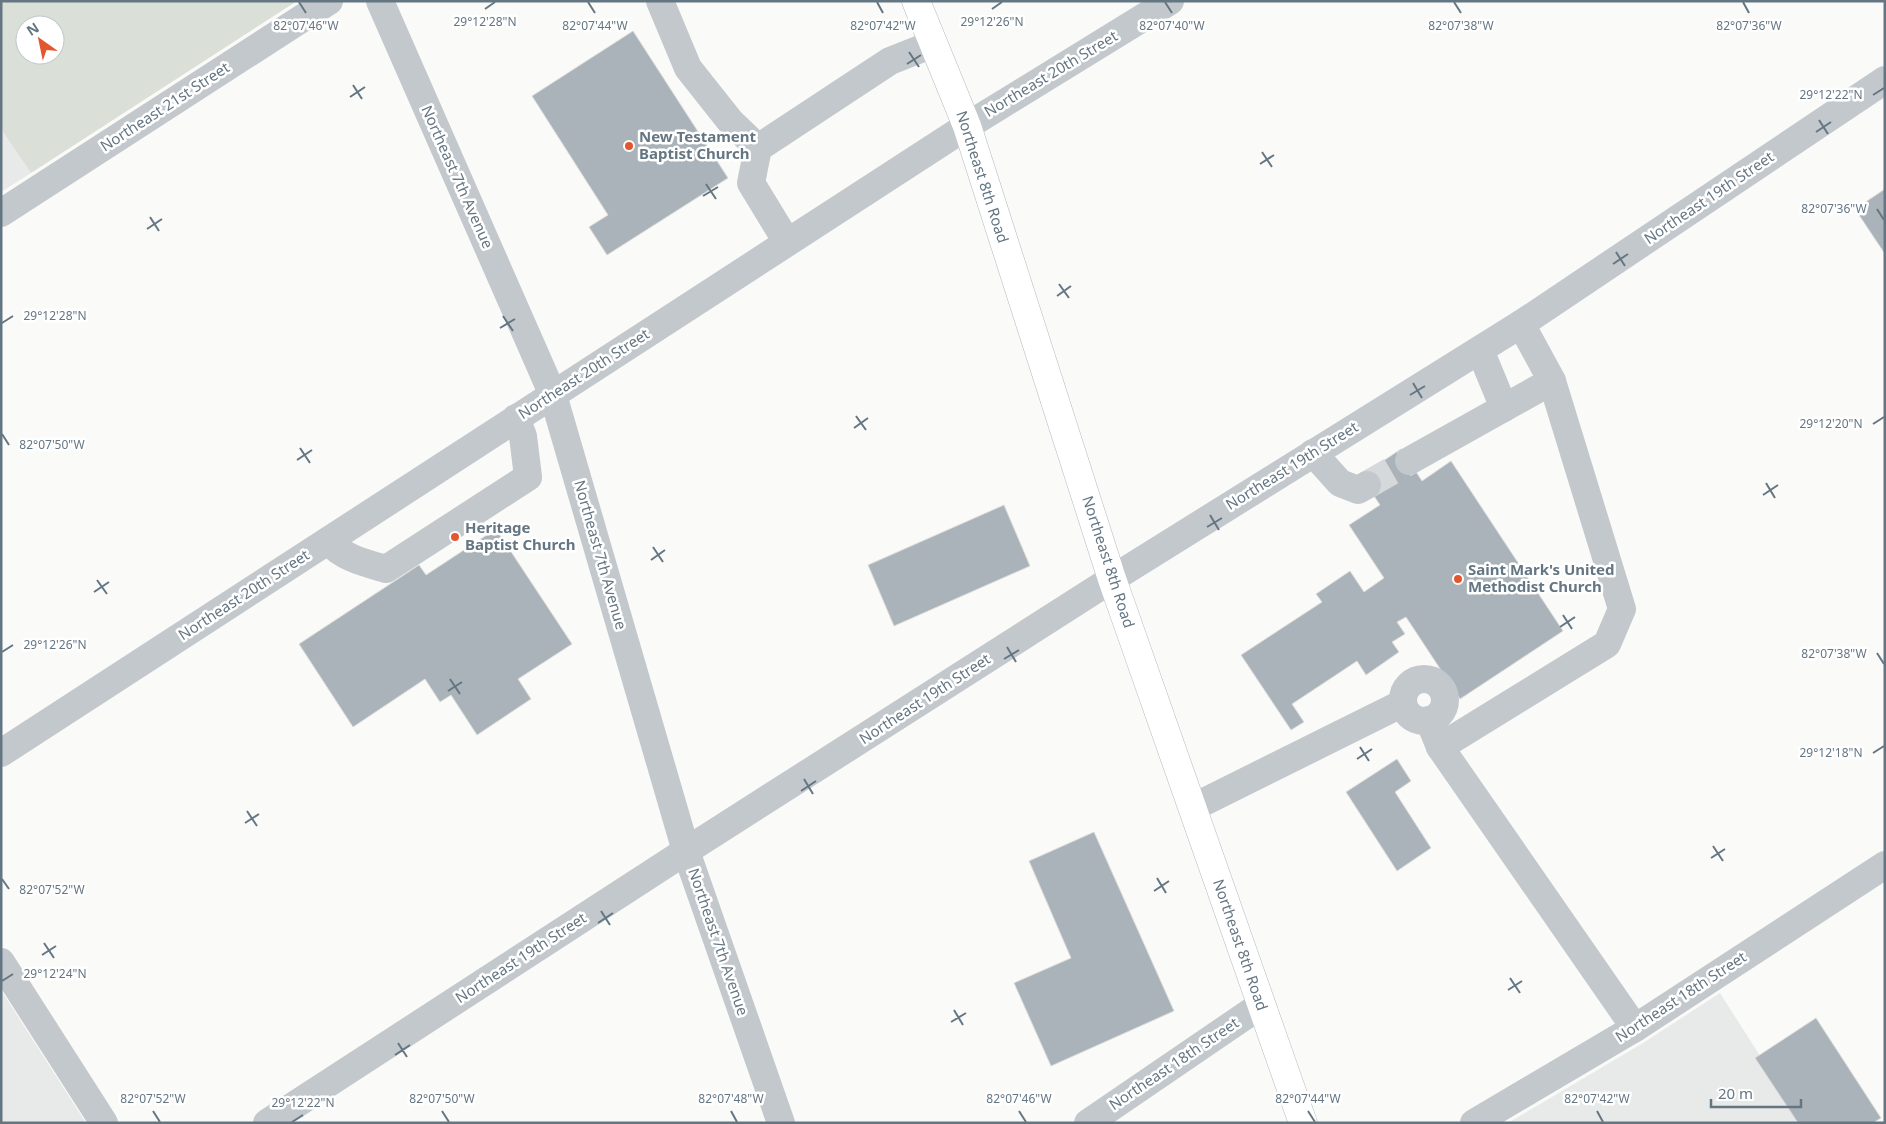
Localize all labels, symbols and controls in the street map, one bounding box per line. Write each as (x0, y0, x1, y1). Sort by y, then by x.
text: 29°12'28"N (453, 13, 517, 30)
text: 29°12'26"N (960, 13, 1024, 30)
north arrow (15, 15, 65, 65)
text: 82°07'46"W (273, 17, 339, 34)
text: 82°07'44"W (562, 17, 628, 34)
text: 82°07'42"W (850, 17, 916, 34)
text: 82°07'40"W (1139, 17, 1205, 34)
text: 82°07'38"W (1428, 17, 1494, 34)
text: 82°07'36"W (1716, 17, 1782, 34)
text: N (23, 18, 43, 40)
street label: Northeast 20th Street (980, 25, 1121, 121)
street label: Northeast 21st Street (96, 57, 233, 155)
text: 29°12'22"N (1799, 86, 1863, 103)
street label: Northeast 7th Avenue (417, 102, 498, 251)
street label: Northeast 8th Road (952, 108, 1014, 245)
place label: New Testament Baptist Church (639, 126, 757, 163)
marker: New Testament Baptist Church (623, 140, 635, 152)
street label: Northeast 19th Street (1640, 146, 1778, 248)
text: 82°07'36"W (1801, 200, 1867, 217)
text: 29°12'28"N (23, 307, 87, 324)
street label: Northeast 20th Street (514, 323, 653, 423)
text: 29°12'20"N (1799, 415, 1863, 432)
street label: Northeast 19th Street (1222, 416, 1362, 514)
text: 82°07'50"W (19, 436, 85, 453)
street label: Northeast 7th Avenue (570, 478, 632, 632)
street label: Northeast 8th Road (1078, 493, 1140, 630)
place label: Heritage Baptist Church (465, 517, 575, 554)
marker: Heritage Baptist Church (449, 531, 461, 543)
street label: Northeast 20th Street (174, 544, 313, 644)
place label: Saint Mark's United Methodist Church (1468, 559, 1615, 596)
marker: Saint Mark's United Methodist Church (1452, 573, 1464, 585)
text: 29°12'26"N (23, 636, 87, 653)
text: 82°07'38"W (1801, 645, 1867, 662)
street label: Northeast 19th Street (855, 648, 994, 748)
text: 29°12'18"N (1799, 744, 1863, 761)
street label: Northeast 7th Avenue (684, 865, 754, 1018)
street label: Northeast 8th Road (1209, 876, 1273, 1013)
text: 82°07'52"W (19, 881, 85, 898)
street label: Northeast 19th Street (451, 907, 590, 1007)
street label: Northeast 18th Street (1611, 946, 1750, 1046)
text: 29°12'24"N (23, 965, 87, 982)
street label: Northeast 18th Street (1105, 1012, 1243, 1114)
scale bar (1711, 1076, 1801, 1108)
text: 20 m (1718, 1083, 1753, 1103)
text: 82°07'52"W (120, 1090, 186, 1107)
text: 82°07'50"W (409, 1090, 475, 1107)
text: 82°07'48"W (698, 1090, 764, 1107)
text: 82°07'46"W (986, 1090, 1052, 1107)
text: 82°07'44"W (1275, 1090, 1341, 1107)
text: 82°07'42"W (1564, 1090, 1630, 1107)
text: 29°12'22"N (271, 1094, 335, 1111)

